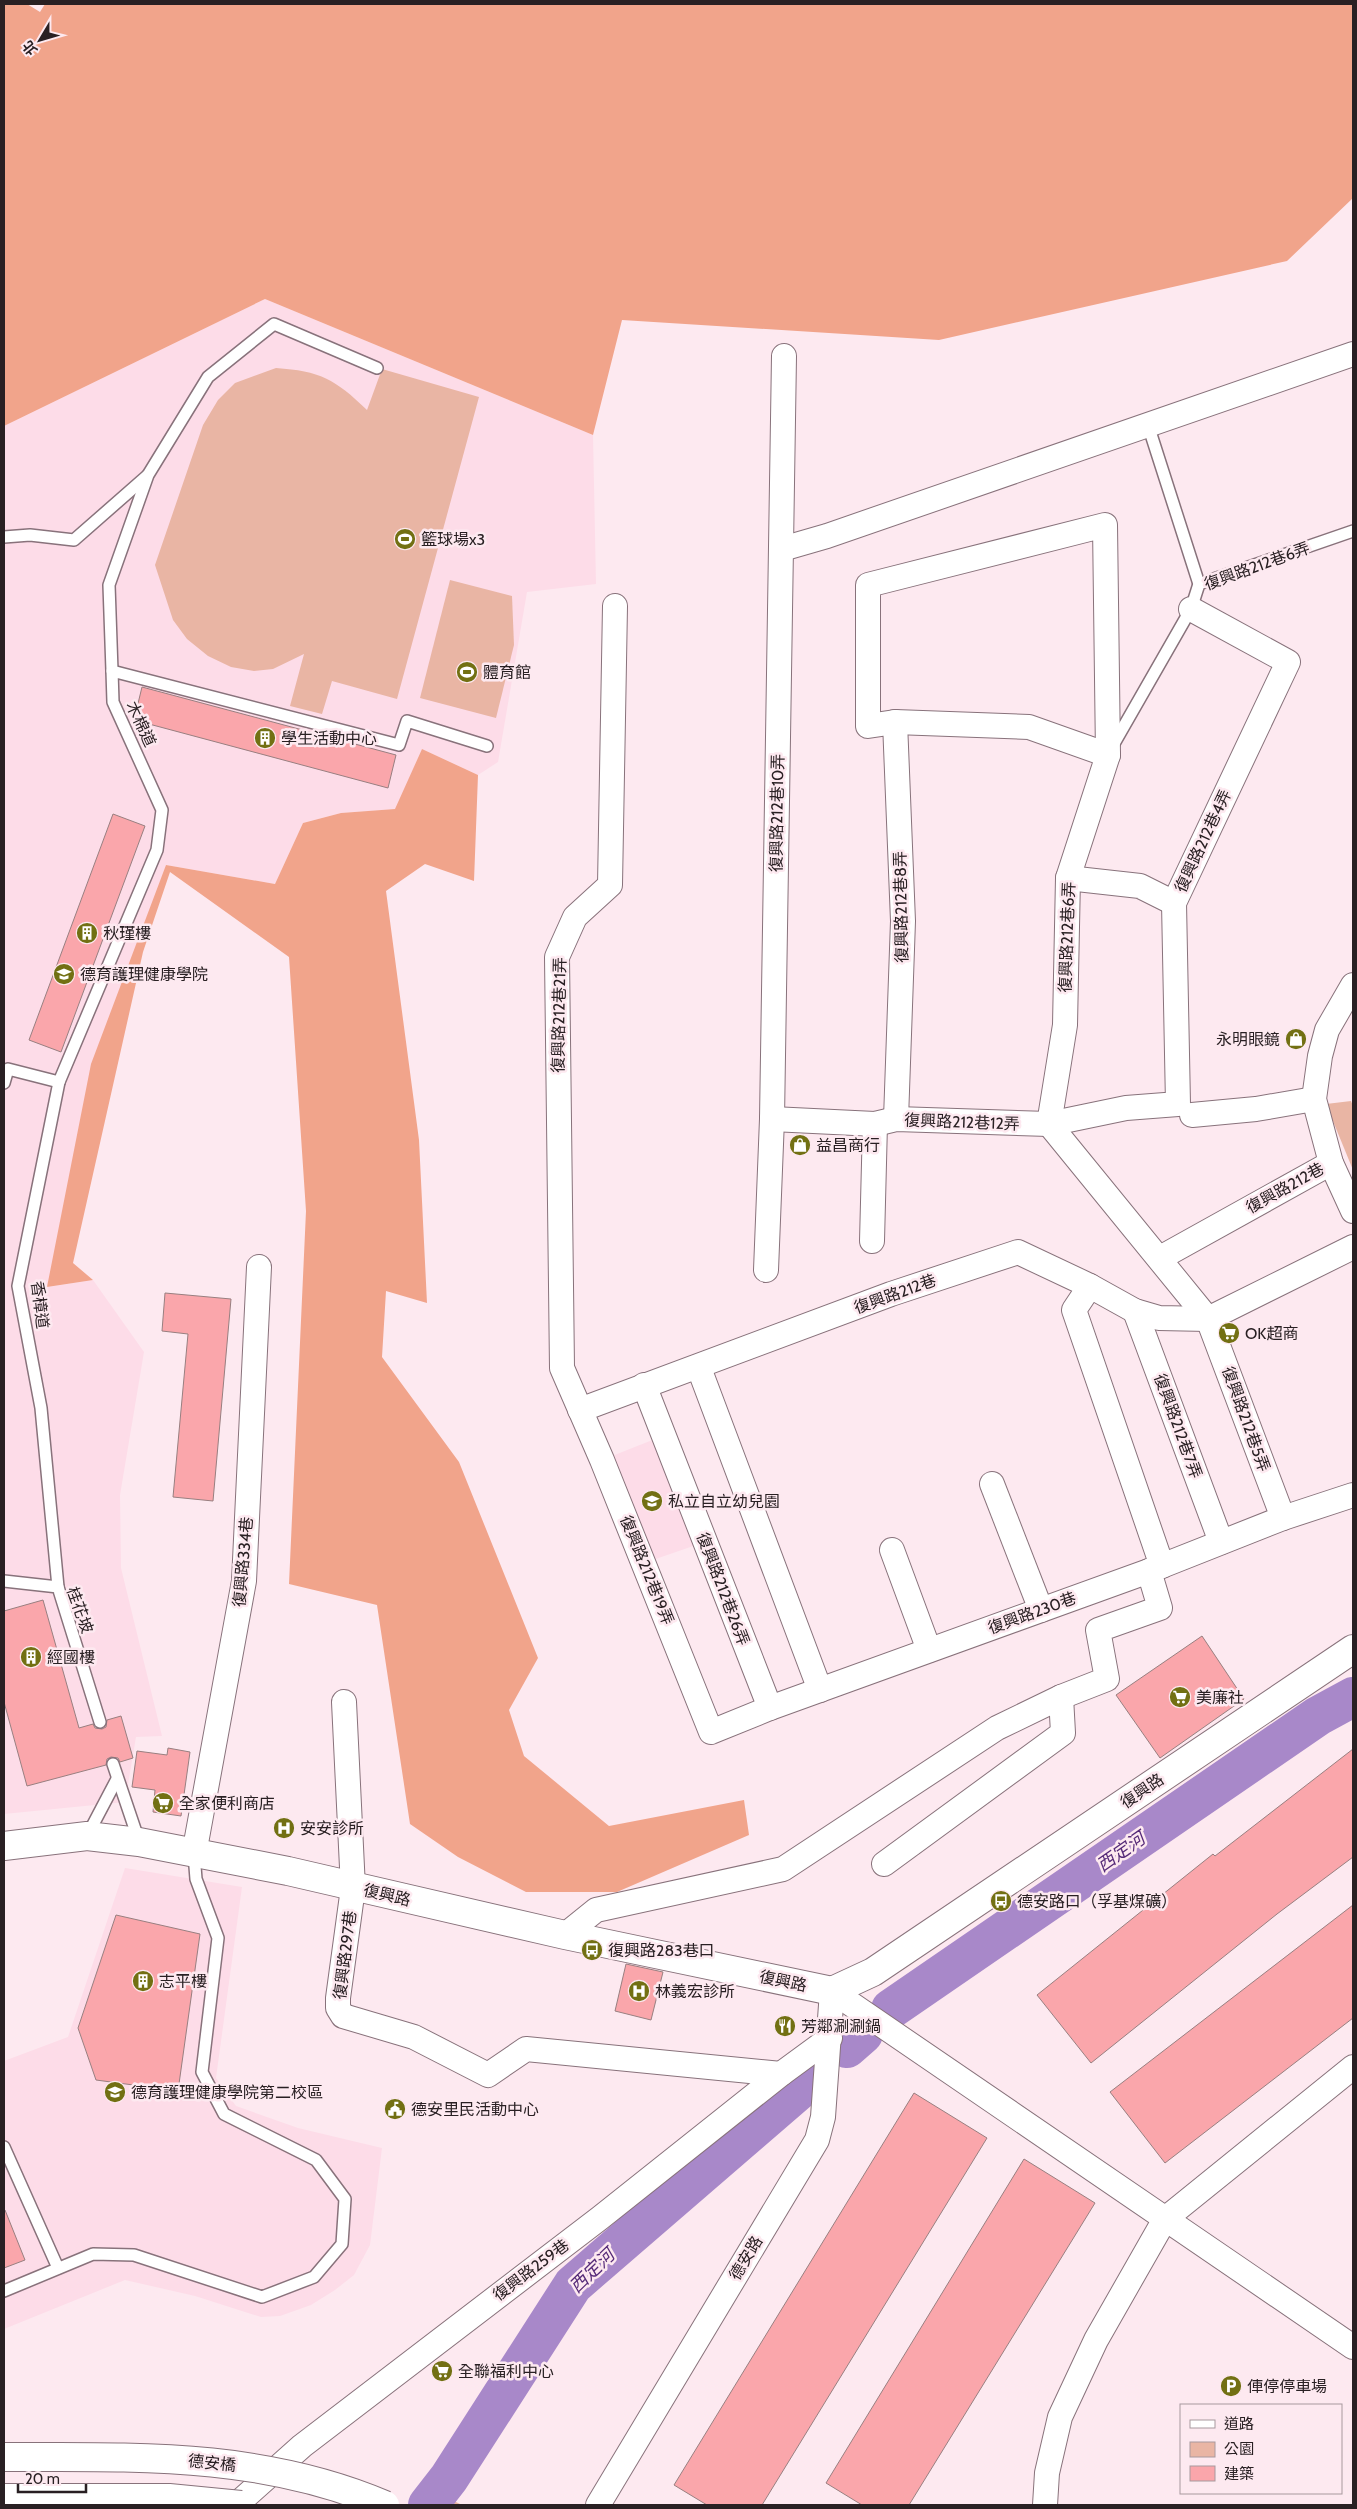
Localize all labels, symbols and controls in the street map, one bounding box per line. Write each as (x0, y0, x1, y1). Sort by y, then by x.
north arrow (15, 15, 65, 65)
text: 北 (18, 37, 41, 59)
sports icon: 籃球場x3 (393, 527, 417, 551)
place label: 籃球場x3 (421, 530, 485, 549)
street label: 復興路212巷6弄 (1202, 538, 1312, 594)
sports icon: 體育館 (455, 660, 479, 684)
place label: 體育館 (483, 663, 531, 682)
street label: 木棉道 (122, 698, 160, 750)
building icon: 學生活動中心 (253, 726, 277, 750)
place label: 學生活動中心 (281, 729, 377, 748)
street label: 復興路212巷10弄 (766, 754, 788, 872)
street label: 復興路212巷4弄 (1171, 787, 1235, 895)
street label: 復興路212巷8弄 (891, 851, 911, 963)
street label: 復興路212巷6弄 (1056, 881, 1078, 993)
building icon: 秋瑾樓 (75, 921, 99, 945)
place label: 秋瑾樓 (103, 924, 151, 943)
street label: 復興路212巷21弄 (548, 957, 570, 1073)
school or university icon: 德育護理健康學院 (52, 962, 76, 986)
place label: 德育護理健康學院 (80, 965, 208, 984)
shop icon: 永明眼鏡 (1284, 1027, 1308, 1051)
place label: 永明眼鏡 (1216, 1030, 1280, 1049)
street label: 復興路212巷12弄 (904, 1110, 1020, 1134)
shop icon: 益昌商行 (788, 1133, 812, 1157)
place label: 益昌商行 (816, 1136, 880, 1155)
street label: 復興路212巷 (1243, 1159, 1327, 1217)
street label: 復興路212巷 (851, 1270, 939, 1318)
street label: 香樟道 (28, 1280, 52, 1330)
supermarket icon: OK超商 (1217, 1321, 1241, 1345)
place label: OK超商 (1245, 1324, 1298, 1343)
street label: 復興路212巷5弄 (1218, 1364, 1274, 1474)
street label: 復興路212巷7弄 (1150, 1371, 1206, 1481)
school or university icon: 私立自立幼兒園 (640, 1489, 664, 1513)
place label: 私立自立幼兒園 (668, 1492, 780, 1511)
street label: 復興路212巷19弄 (616, 1513, 678, 1627)
street label: 復興路334巷 (230, 1516, 256, 1608)
street label: 復興路212巷26弄 (693, 1530, 753, 1648)
street label: 桂花坡 (63, 1584, 97, 1636)
street label: 復興路230巷 (985, 1588, 1079, 1638)
building icon: 經國樓 (19, 1645, 43, 1669)
place label: 經國樓 (47, 1648, 95, 1667)
supermarket icon: 美廉社 (1168, 1685, 1192, 1709)
place label: 美廉社 (1196, 1688, 1244, 1707)
street label: 復興路 (1117, 1770, 1167, 1812)
supermarket icon: 全家便利商店 (151, 1791, 175, 1815)
place label: 全家便利商店 (179, 1794, 275, 1813)
hospital icon: 安安診所 (272, 1816, 296, 1840)
place label: 安安診所 (300, 1819, 364, 1838)
water label: 西定河 (1093, 1826, 1152, 1876)
street label: 復興路 (361, 1880, 413, 1910)
bus stop icon: 德安路口（孚基煤礦） (989, 1889, 1013, 1913)
place label: 德安路口（孚基煤礦） (1017, 1892, 1177, 1911)
street label: 復興路297巷 (330, 1909, 360, 2001)
bus stop icon: 復興路283巷口 (580, 1938, 604, 1962)
place label: 復興路283巷口 (608, 1941, 715, 1960)
street label: 復興路 (758, 1967, 808, 1995)
building icon: 志平樓 (131, 1969, 155, 1993)
place label: 志平樓 (159, 1972, 207, 1991)
hospital icon: 林義宏診所 (627, 1979, 651, 2003)
place label: 林義宏診所 (655, 1982, 735, 2001)
restaurant icon: 芳鄰涮涮鍋 (773, 2014, 797, 2038)
place label: 芳鄰涮涮鍋 (801, 2017, 881, 2036)
school or university icon: 德育護理健康學院第二校區 (103, 2080, 127, 2104)
place label: 德育護理健康學院第二校區 (131, 2083, 323, 2102)
public building icon: 德安里民活動中心 (383, 2097, 407, 2121)
place label: 德安里民活動中心 (411, 2100, 539, 2119)
street label: 德安路 (725, 2233, 767, 2283)
street label: 復興路259巷 (489, 2235, 573, 2305)
water label: 西定河 (565, 2242, 621, 2298)
supermarket icon: 全聯福利中心 (430, 2359, 454, 2383)
place label: 全聯福利中心 (458, 2362, 554, 2381)
parking icon: 俥停停車場 (1219, 2374, 1243, 2398)
place label: 俥停停車場 (1247, 2377, 1327, 2396)
legend (1180, 2404, 1342, 2494)
text: 道路 (1224, 2415, 1254, 2433)
text: 公園 (1224, 2440, 1254, 2458)
street label: 德安橋 (187, 2451, 237, 2475)
scale bar (18, 2462, 85, 2494)
text: 建築 (1224, 2465, 1254, 2483)
text: 20 m (25, 2470, 60, 2488)

